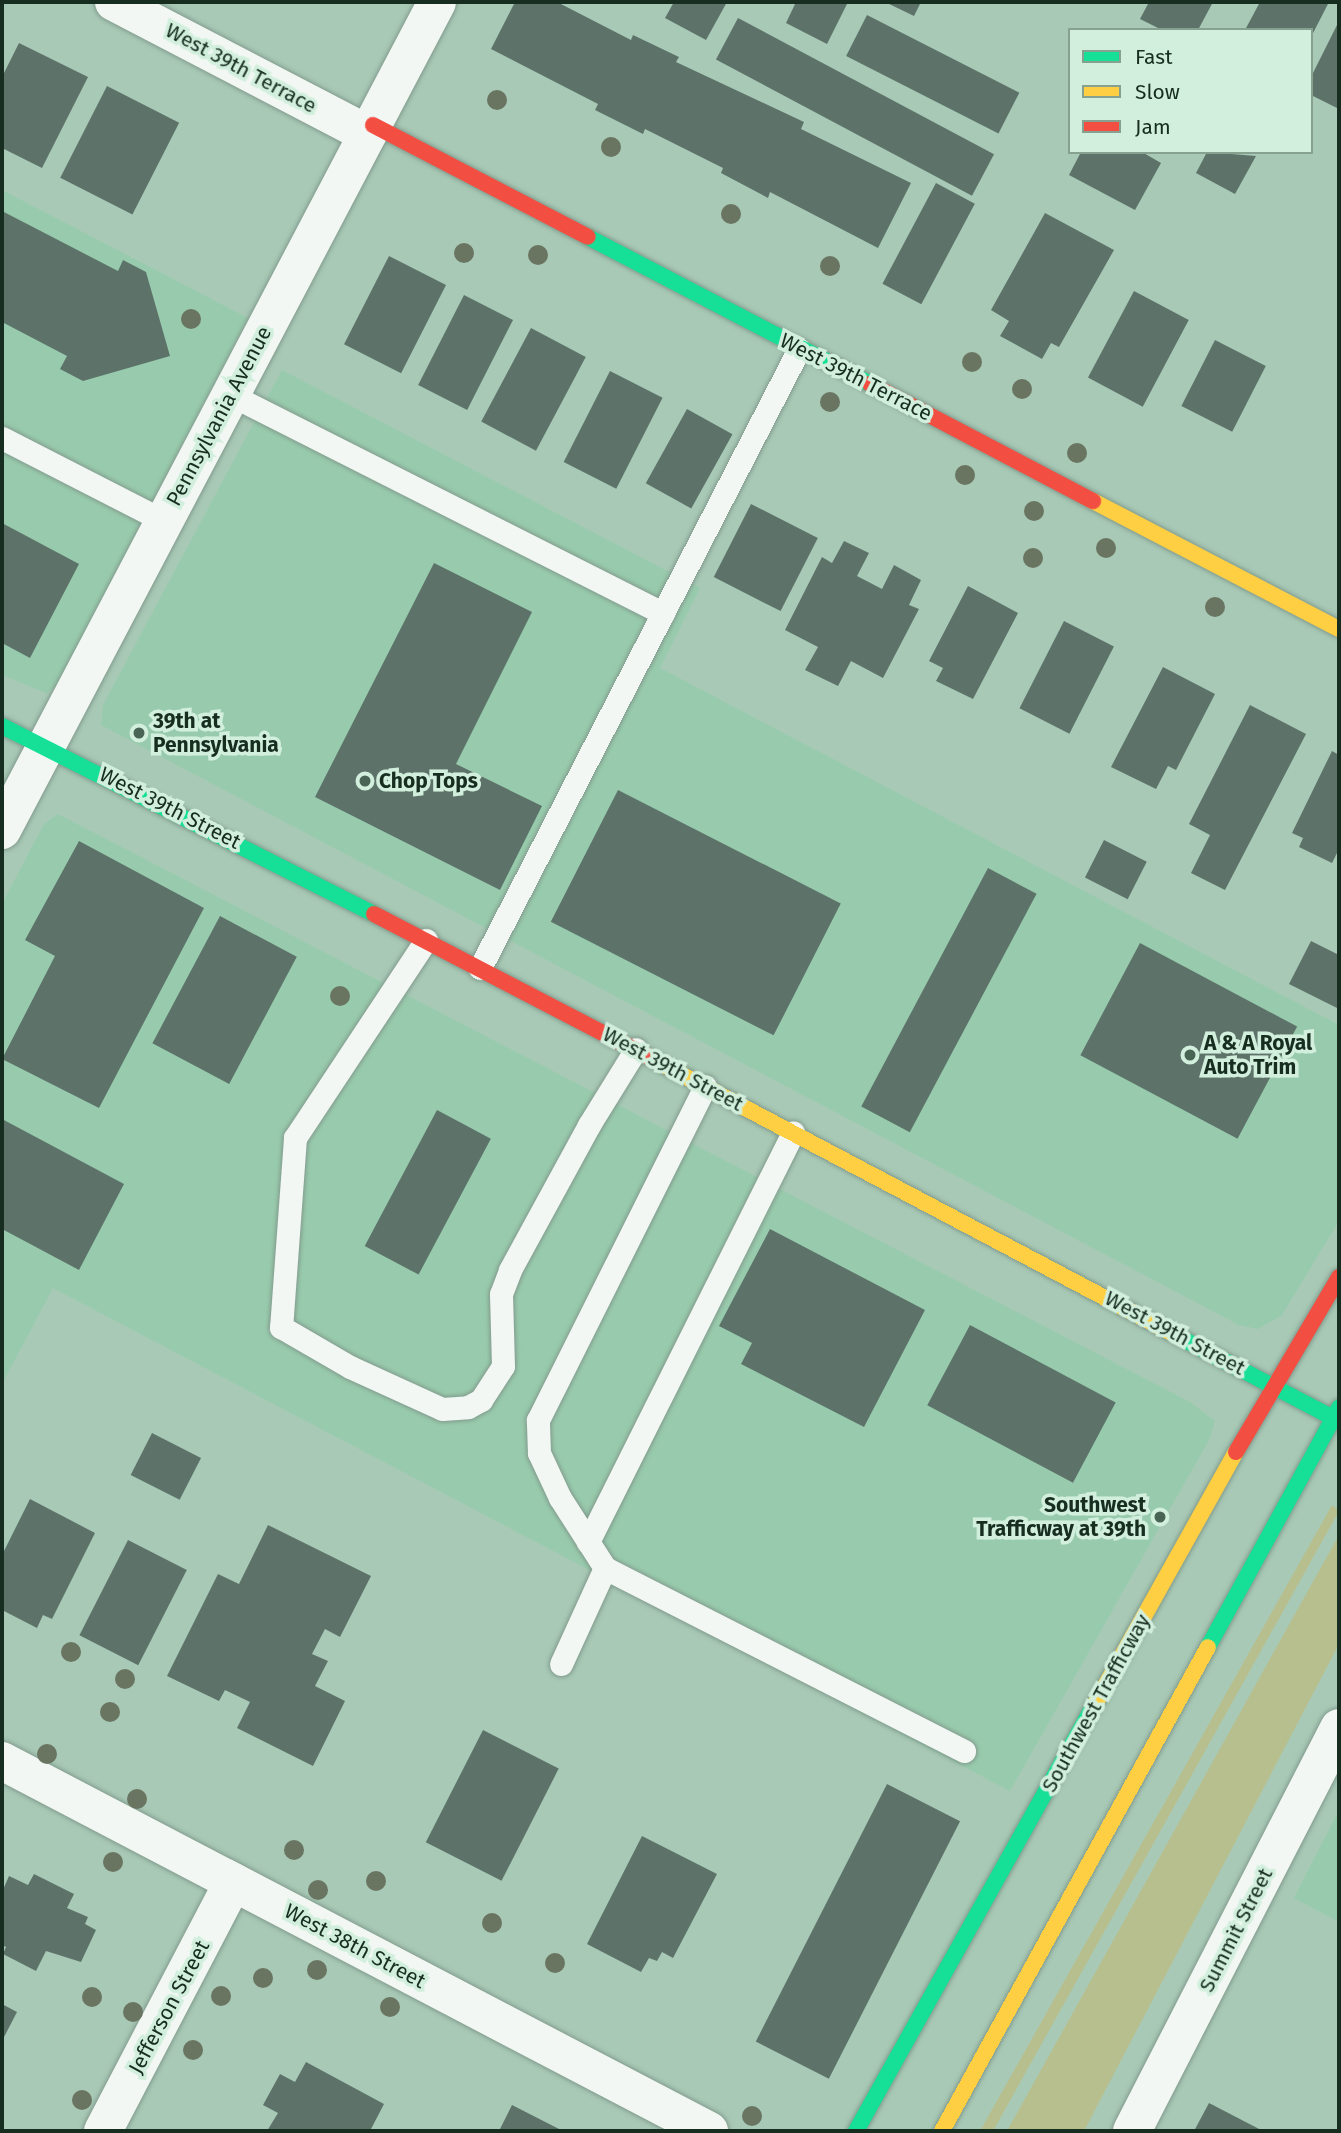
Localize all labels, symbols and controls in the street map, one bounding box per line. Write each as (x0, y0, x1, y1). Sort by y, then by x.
street label: West 39th Terrace (161, 18, 321, 118)
legend (1068, 28, 1313, 154)
text: Fast (1135, 44, 1173, 70)
text: Slow (1135, 79, 1180, 105)
text: Jam (1135, 114, 1171, 140)
street label: Pennsylvania Avenue (161, 322, 277, 510)
street label: West 39th Terrace (776, 328, 936, 426)
place label: 39th at Pennsylvania (153, 708, 279, 758)
marker: 39th at Pennsylvania (131, 725, 147, 741)
street label: West 39th Street (95, 762, 245, 854)
place label: Chop Tops (379, 768, 478, 794)
marker: Chop Tops (357, 773, 373, 789)
street label: West 39th Street (599, 1021, 747, 1117)
place label: A & A Royal Auto Trim (1204, 1030, 1312, 1080)
marker: A & A Royal Auto Trim (1182, 1047, 1198, 1063)
street label: West 39th Street (1101, 1285, 1249, 1381)
place label: Southwest Trafficway at 39th (976, 1492, 1146, 1542)
marker: Southwest Trafficway at 39th (1152, 1509, 1168, 1525)
street label: Southwest Trafficway (1037, 1610, 1155, 1796)
street label: Summit Street (1194, 1864, 1278, 1996)
street label: West 38th Street (280, 1898, 430, 1994)
street label: Jefferson Street (123, 1936, 215, 2078)

